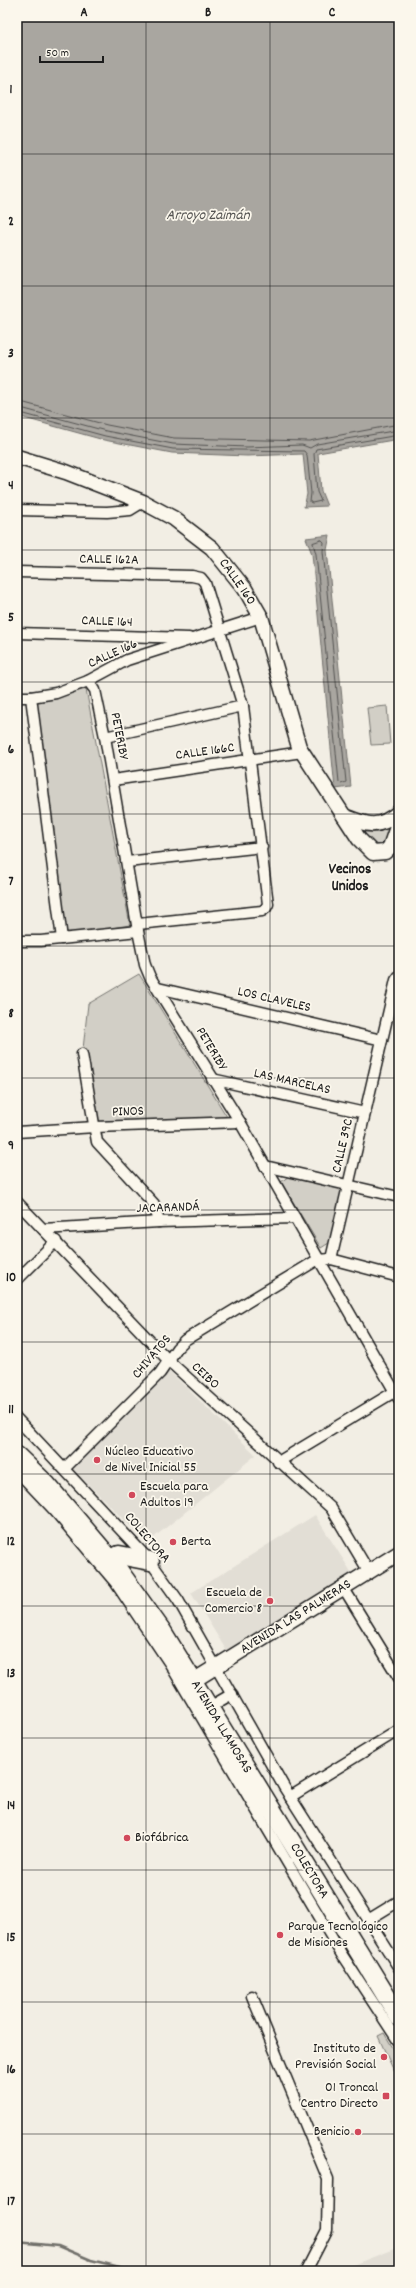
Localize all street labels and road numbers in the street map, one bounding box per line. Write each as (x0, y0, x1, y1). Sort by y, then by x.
street label: CALLE 162A (79, 549, 139, 571)
street label: CALLE 160 (214, 554, 260, 610)
street label: CALLE 164 (81, 611, 133, 633)
street label: CALLE 166 (85, 634, 141, 674)
street label: PETERIBY (105, 711, 134, 762)
street label: CALLE 166C (174, 738, 236, 766)
street label: LOS CLAVELES (235, 982, 313, 1018)
street label: PETERIBY (190, 1023, 232, 1075)
street label: LAS MARCELAS (252, 1063, 332, 1101)
street label: PINOS (112, 1101, 144, 1123)
street label: CALLE 39C (327, 1117, 359, 1175)
street label: JACARANDÁ (136, 1197, 200, 1219)
street label: CHIVATOS (127, 1330, 177, 1384)
street label: CEIBO (186, 1358, 224, 1394)
street label: COLECTORA (119, 1508, 175, 1568)
street label: AVENIDA LAS PALMERAS (237, 1575, 355, 1659)
street label: AVENIDA LLAMOSAS (185, 1677, 257, 1777)
street label: COLECTORA (284, 1839, 334, 1903)

